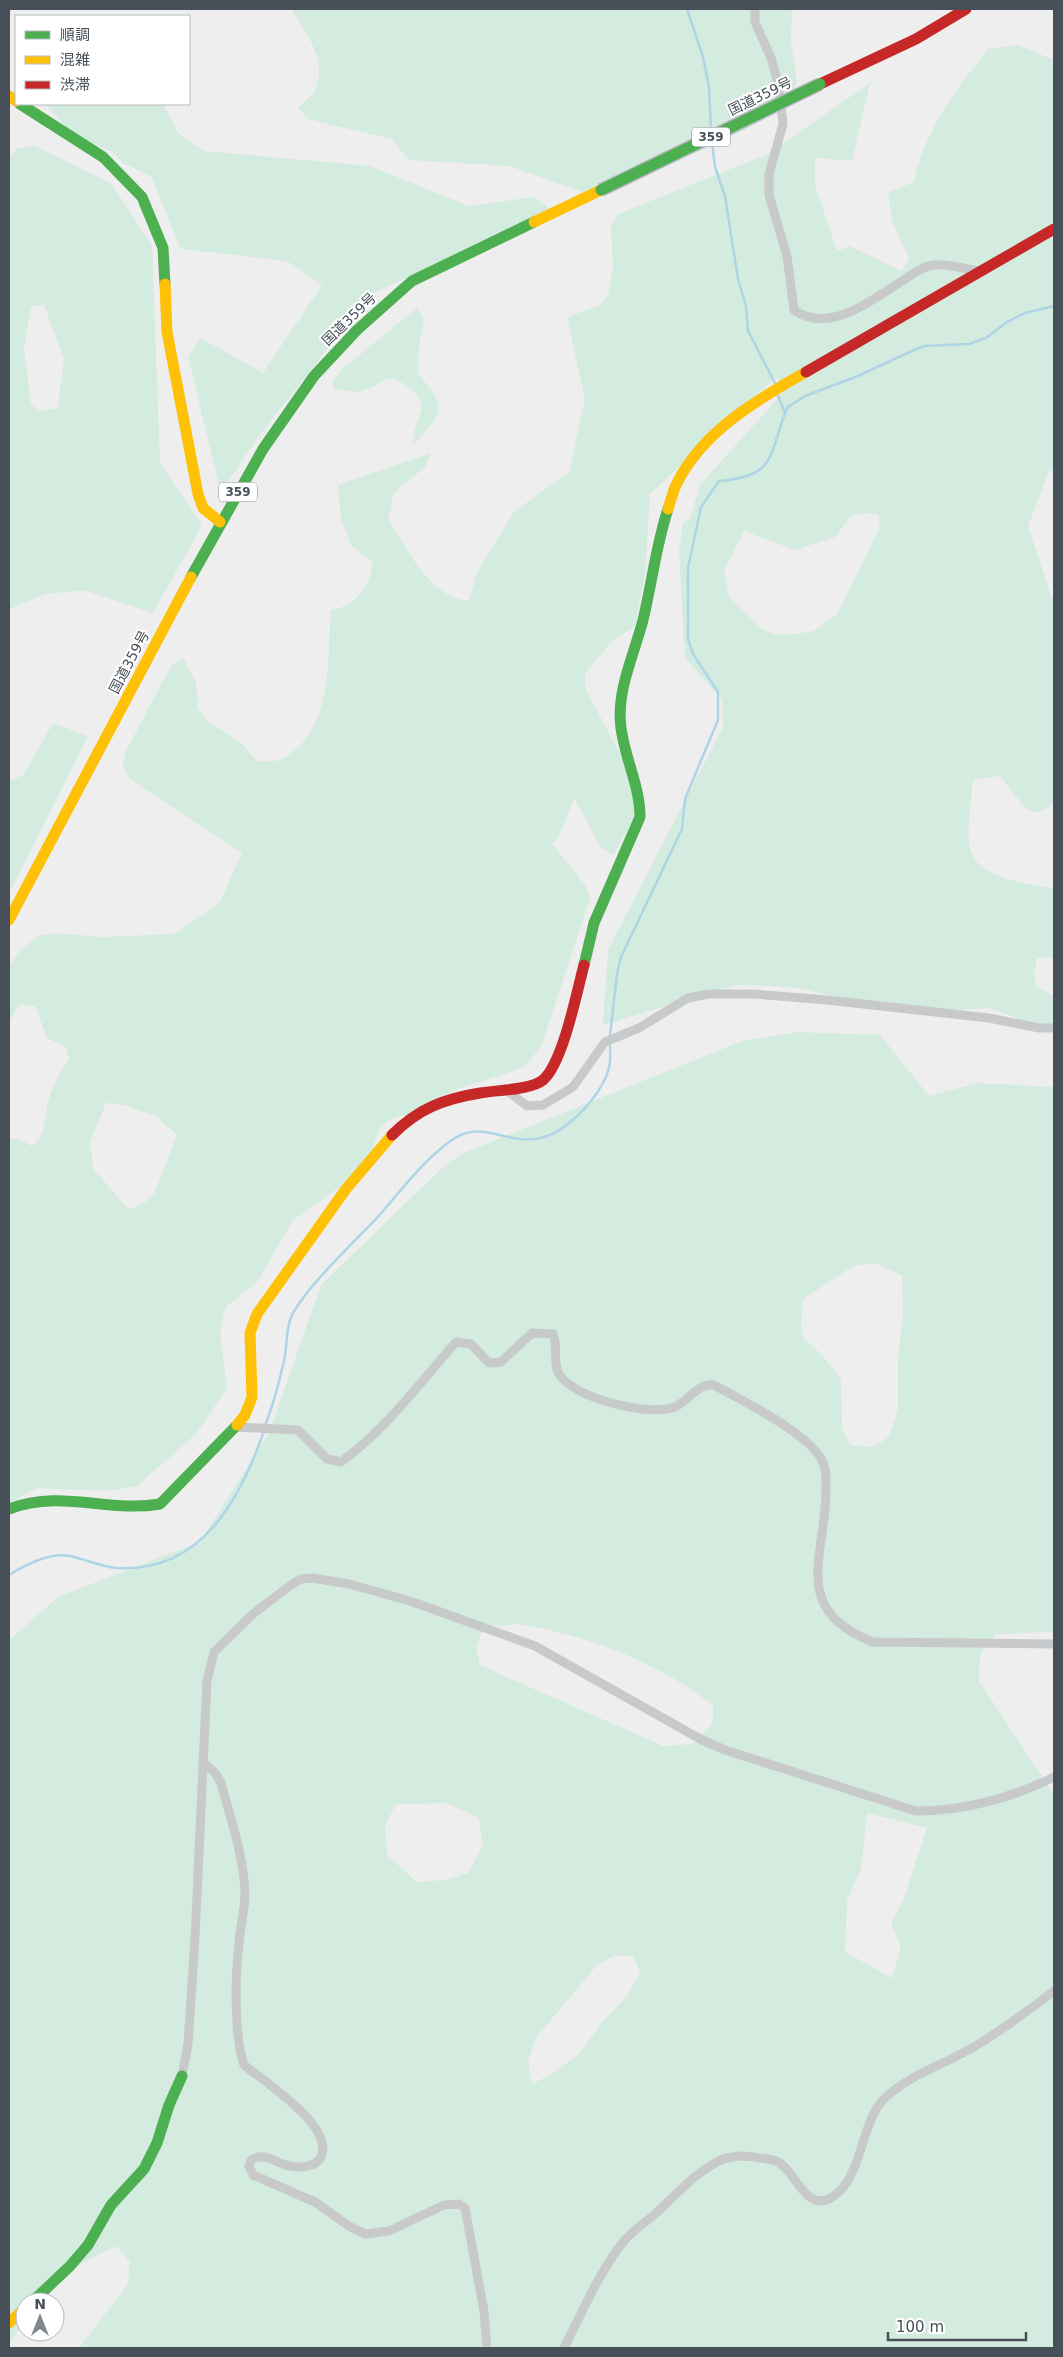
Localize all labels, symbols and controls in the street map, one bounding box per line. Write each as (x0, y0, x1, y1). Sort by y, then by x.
legend (15, 15, 190, 105)
text: 順調 (60, 26, 90, 44)
text: 混雑 (60, 51, 90, 69)
street label: 国道359号 (726, 74, 794, 118)
text: 渋滞 (60, 76, 90, 94)
road number: 359 (692, 128, 730, 146)
street label: 国道359号 (319, 289, 379, 349)
road number: 359 (219, 482, 257, 502)
street label: 国道359号 (106, 628, 152, 696)
north arrow (15, 2292, 65, 2342)
text: N (34, 2296, 46, 2312)
scale bar (888, 2310, 1026, 2342)
text: 100 m (896, 2318, 944, 2336)

